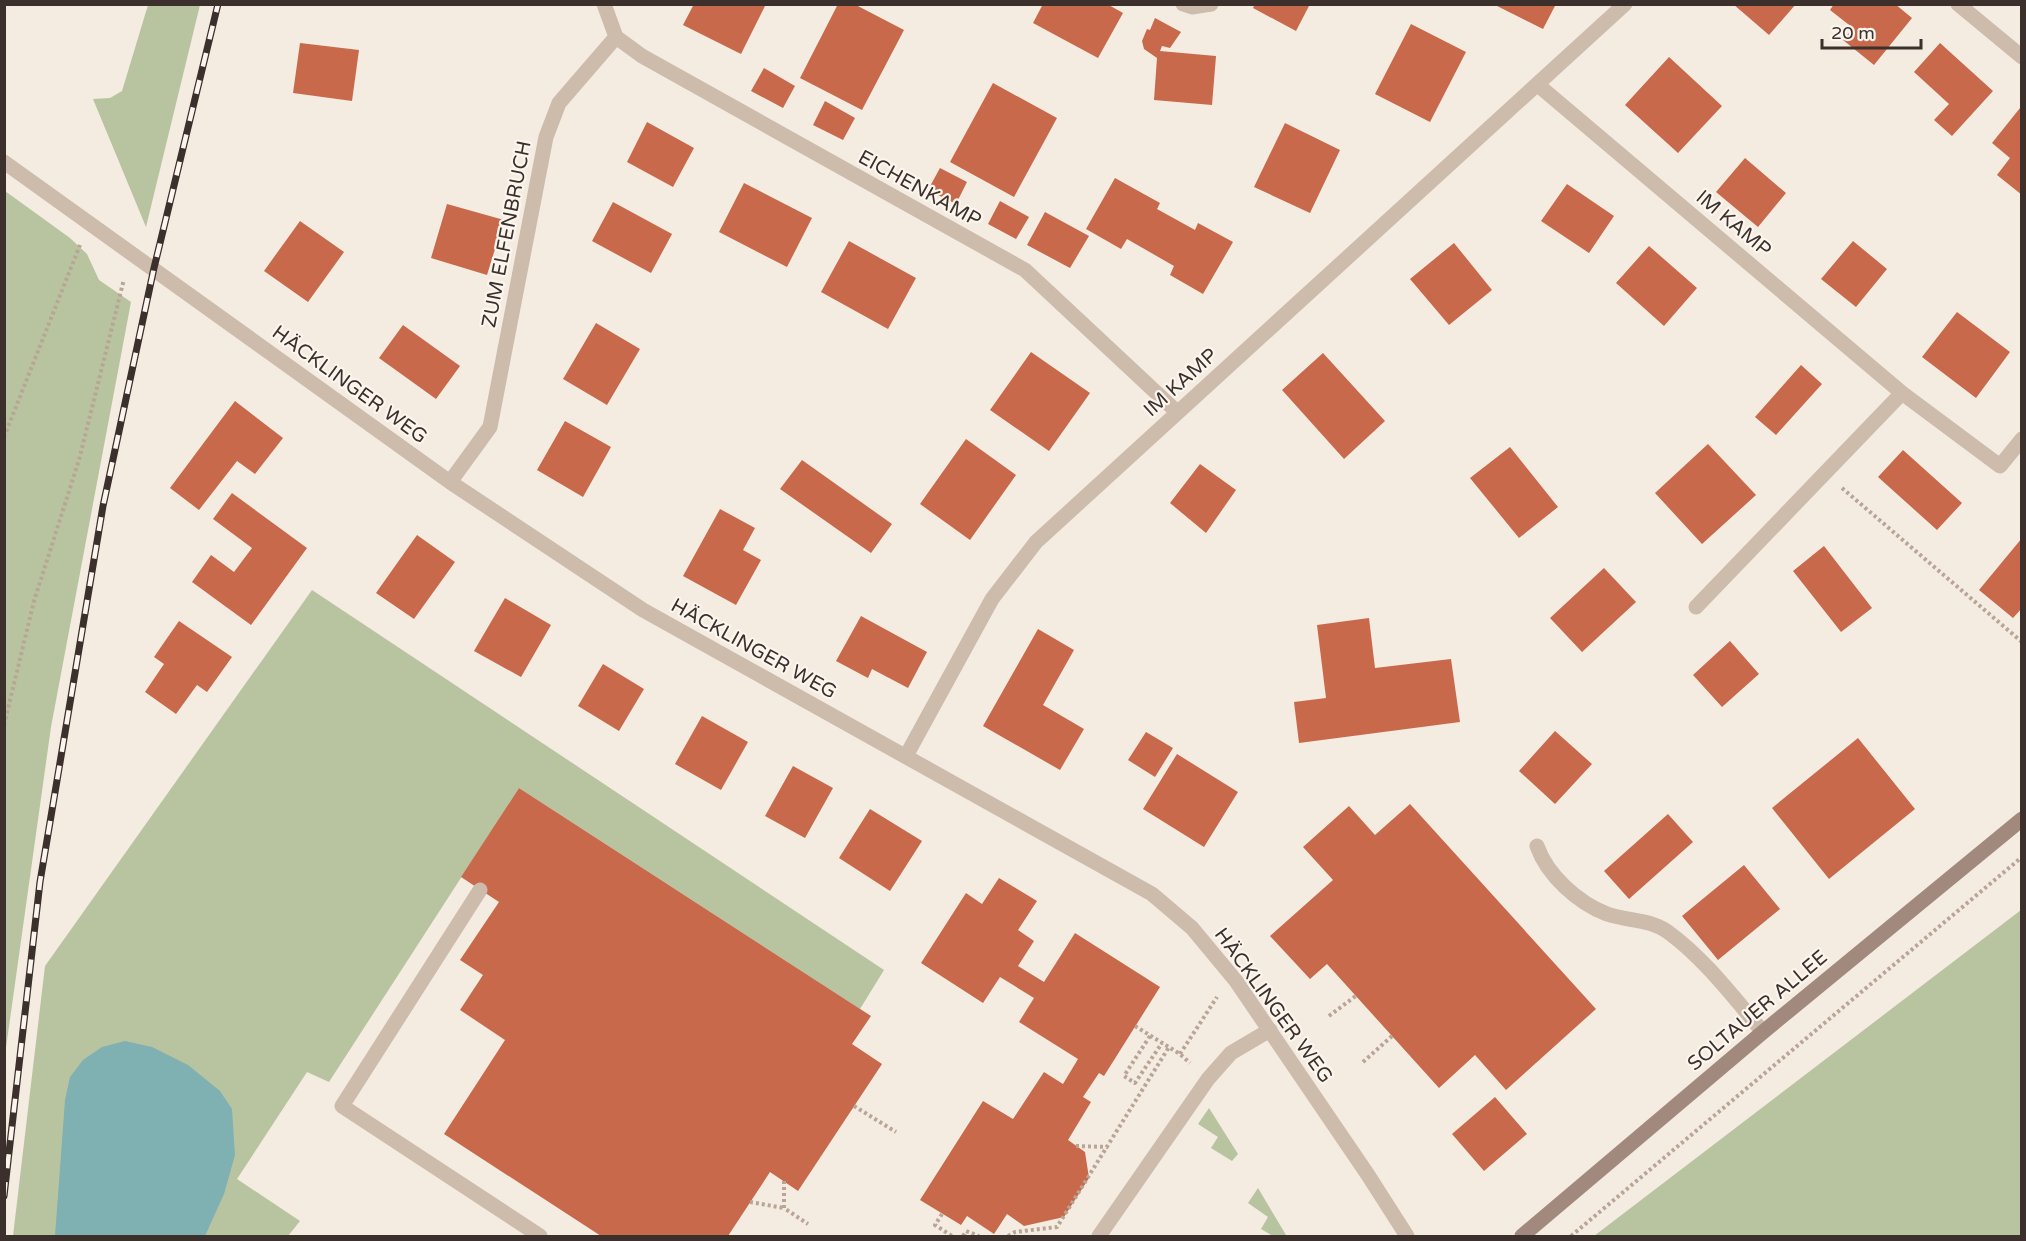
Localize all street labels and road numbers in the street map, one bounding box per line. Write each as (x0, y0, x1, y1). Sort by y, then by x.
street label: ZUM ELFENBRUCH (477, 139, 537, 330)
street label: EICHENKAMP (854, 145, 985, 233)
street label: IM KAMP (1691, 185, 1776, 262)
street label: HÄCKLINGER WEG (267, 321, 432, 449)
street label: IM KAMP (1139, 343, 1222, 422)
street label: HÄCKLINGER WEG (667, 593, 841, 704)
street label: HÄCKLINGER WEG (1209, 923, 1337, 1088)
street label: SOLTAUER ALLEE (1683, 945, 1832, 1076)

